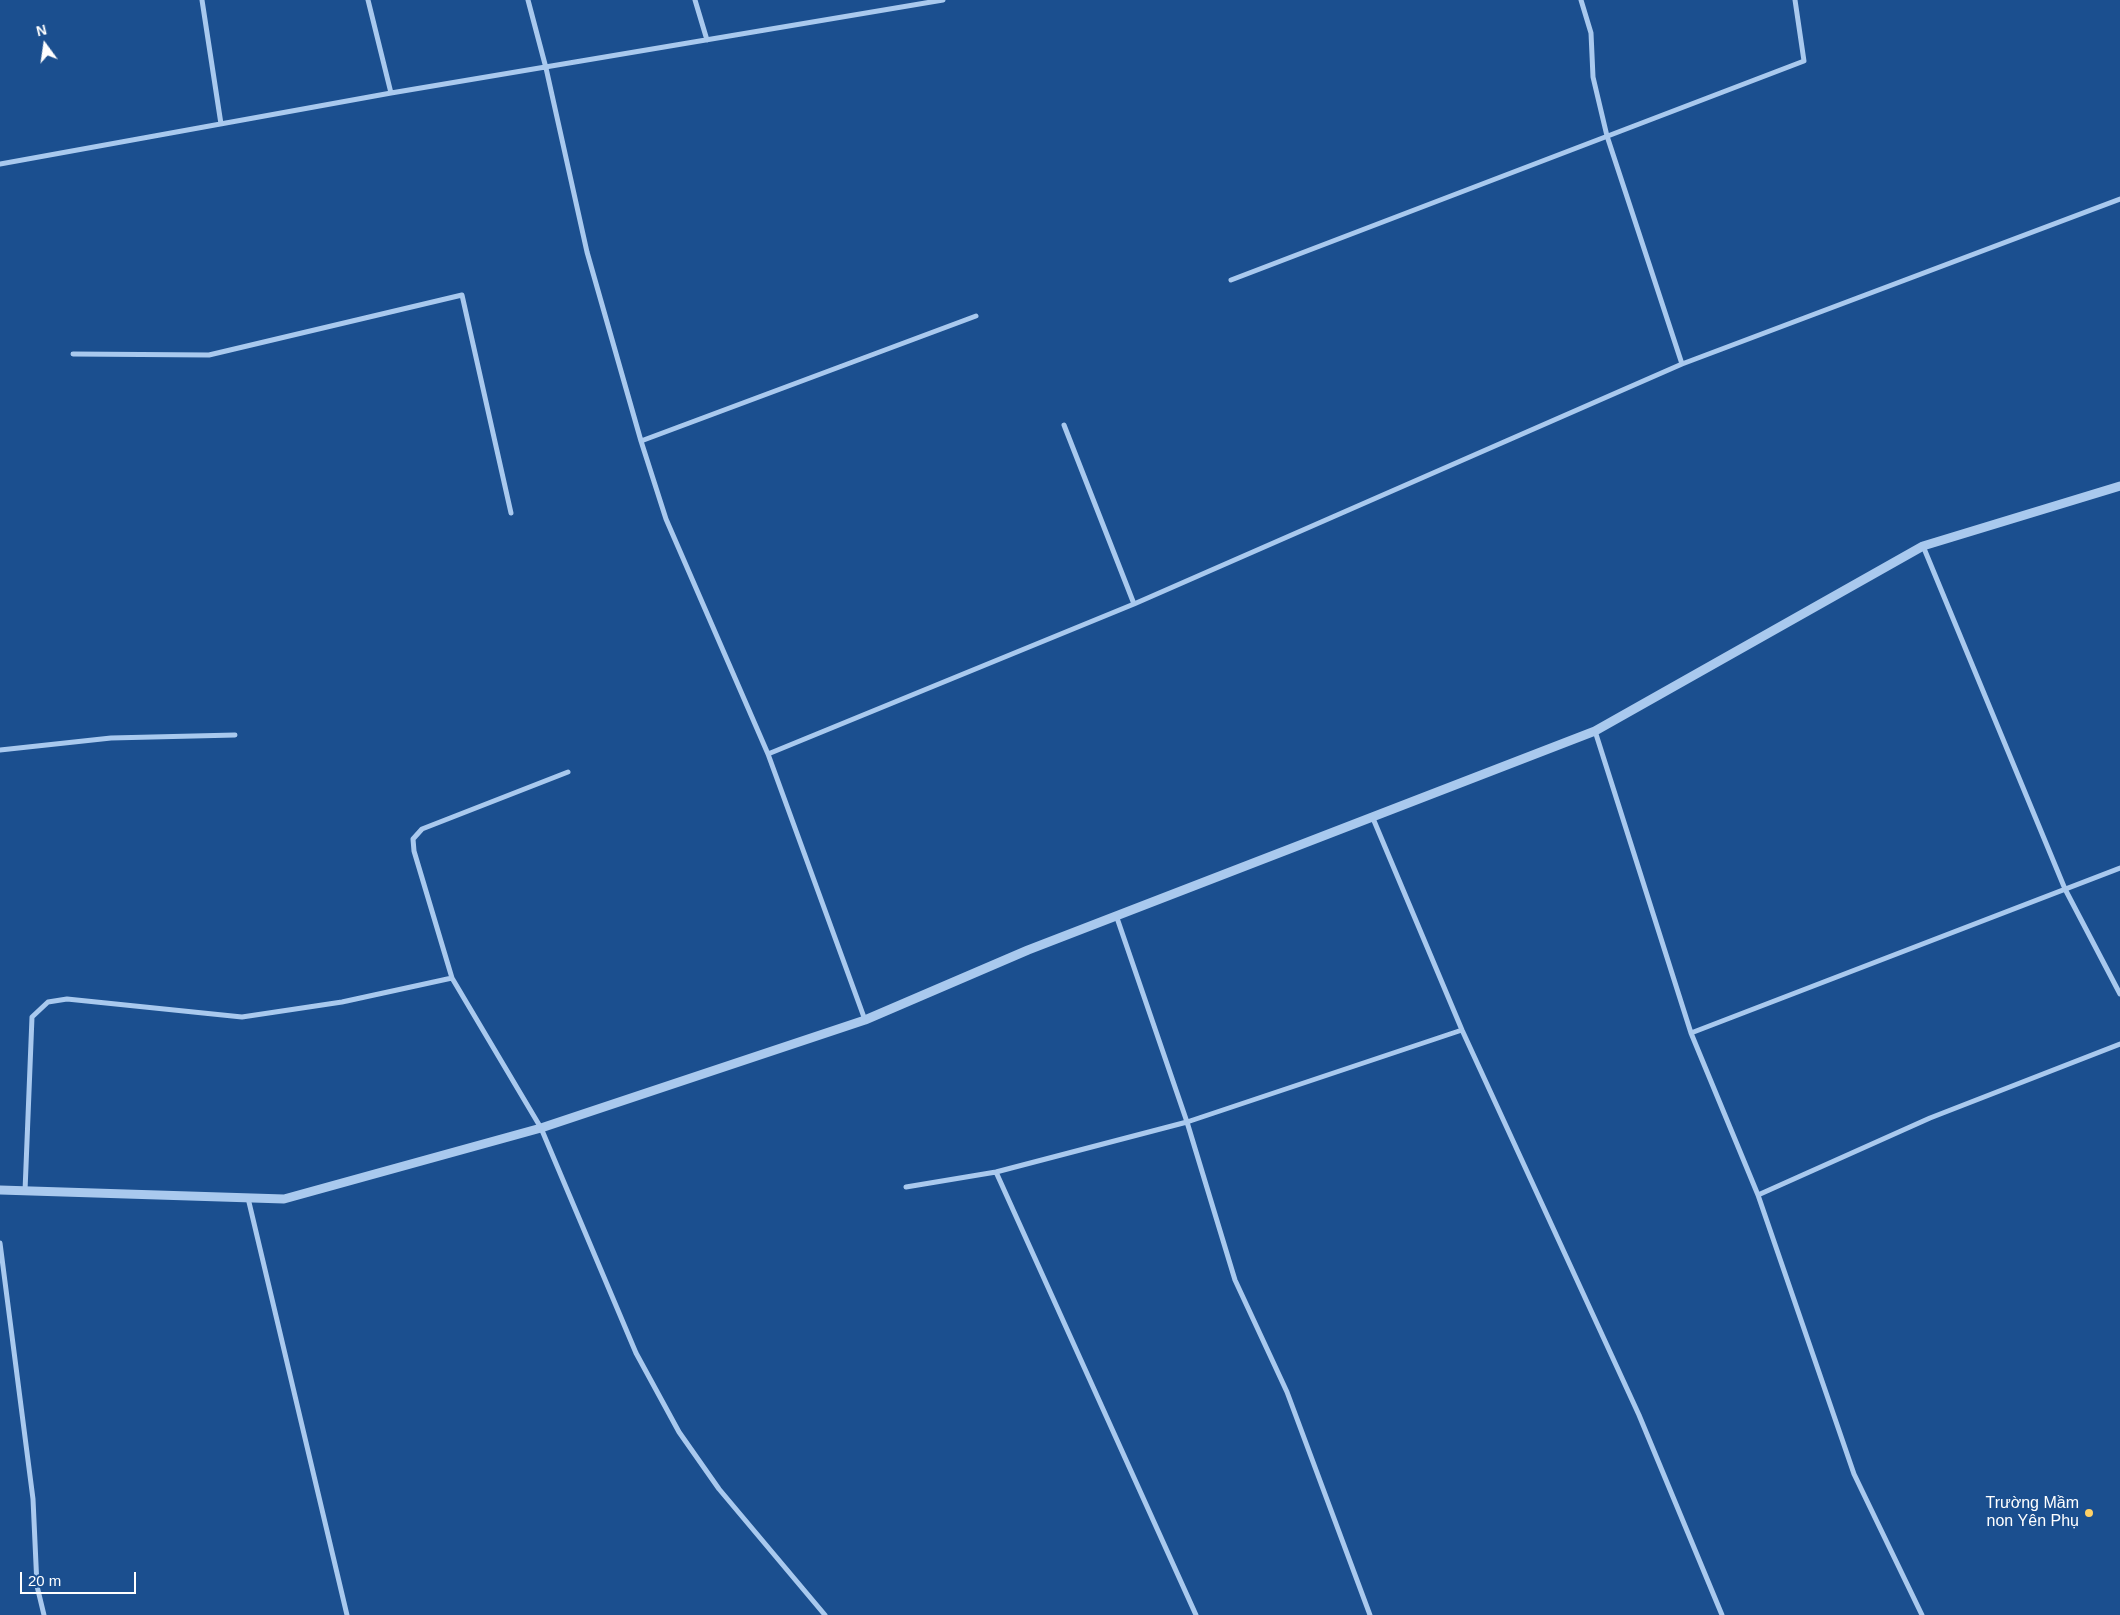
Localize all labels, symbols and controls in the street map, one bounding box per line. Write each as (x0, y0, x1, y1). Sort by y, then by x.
north arrow (20, 20, 70, 70)
text: N (35, 21, 48, 39)
place label: Trường Mầm non Yên Phụ (1985, 1494, 2079, 1532)
marker: Trường Mầm non Yên Phụ (2083, 1507, 2095, 1519)
scale bar (22, 1562, 139, 1594)
text: 20 m (28, 1572, 61, 1589)

